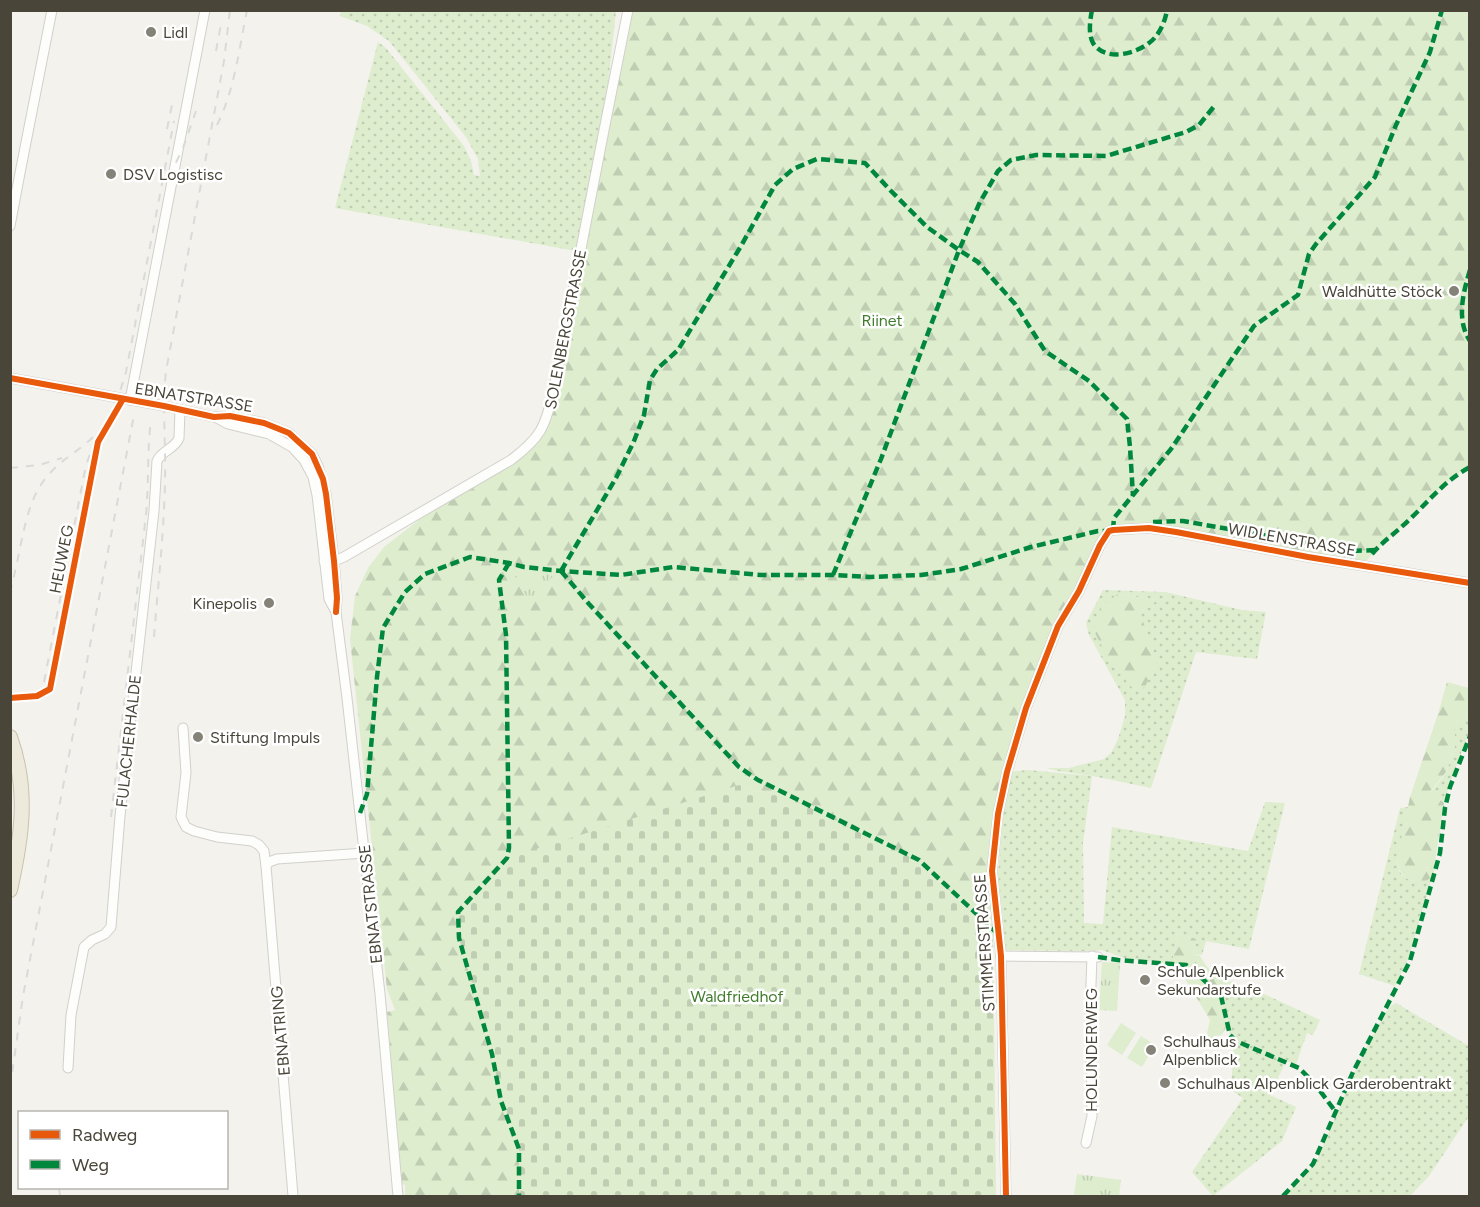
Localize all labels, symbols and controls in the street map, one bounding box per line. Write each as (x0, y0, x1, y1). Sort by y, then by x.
place label: Lidl (163, 23, 188, 42)
marker: Lidl (144, 25, 158, 39)
place label: DSV Logistisc (123, 165, 223, 184)
marker: DSV Logistisc (104, 167, 118, 181)
street label: SOLENBERGSTRASSE (541, 248, 590, 411)
place label: Waldhütte Stöck (1322, 282, 1442, 301)
marker: Waldhütte Stöck (1447, 284, 1461, 298)
park label: Riinet (861, 311, 903, 330)
street label: EBNATSTRASSE (133, 379, 255, 416)
street label: WIDLENSTRASSE (1226, 519, 1357, 560)
street label: HEUWEG (46, 523, 77, 595)
place label: Kinepolis (192, 594, 257, 613)
marker: Kinepolis (262, 596, 276, 610)
street label: FULACHERHALDE (112, 674, 145, 808)
place label: Stiftung Impuls (210, 728, 320, 747)
marker: Stiftung Impuls (191, 730, 205, 744)
street label: EBNATSTRASSE (355, 843, 386, 964)
street label: STIMMERSTRASSE (970, 873, 999, 1013)
place label: Schule Alpenblick Sekundarstufe (1157, 962, 1284, 999)
marker: Schule Alpenblick Sekundarstufe (1138, 973, 1152, 987)
street label: EBNATRING (267, 985, 294, 1077)
park label: Waldfriedhof (690, 987, 784, 1006)
street label: HOLUNDERWEG (1082, 988, 1101, 1112)
place label: Schulhaus Alpenblick (1163, 1032, 1238, 1069)
marker: Schulhaus Alpenblick (1144, 1043, 1158, 1057)
place label: Schulhaus Alpenblick Garderobentrakt (1177, 1074, 1452, 1093)
marker: Schulhaus Alpenblick Garderobentrakt (1158, 1076, 1172, 1090)
legend (18, 1111, 228, 1189)
text: Radweg (72, 1124, 137, 1146)
text: Weg (72, 1154, 109, 1176)

